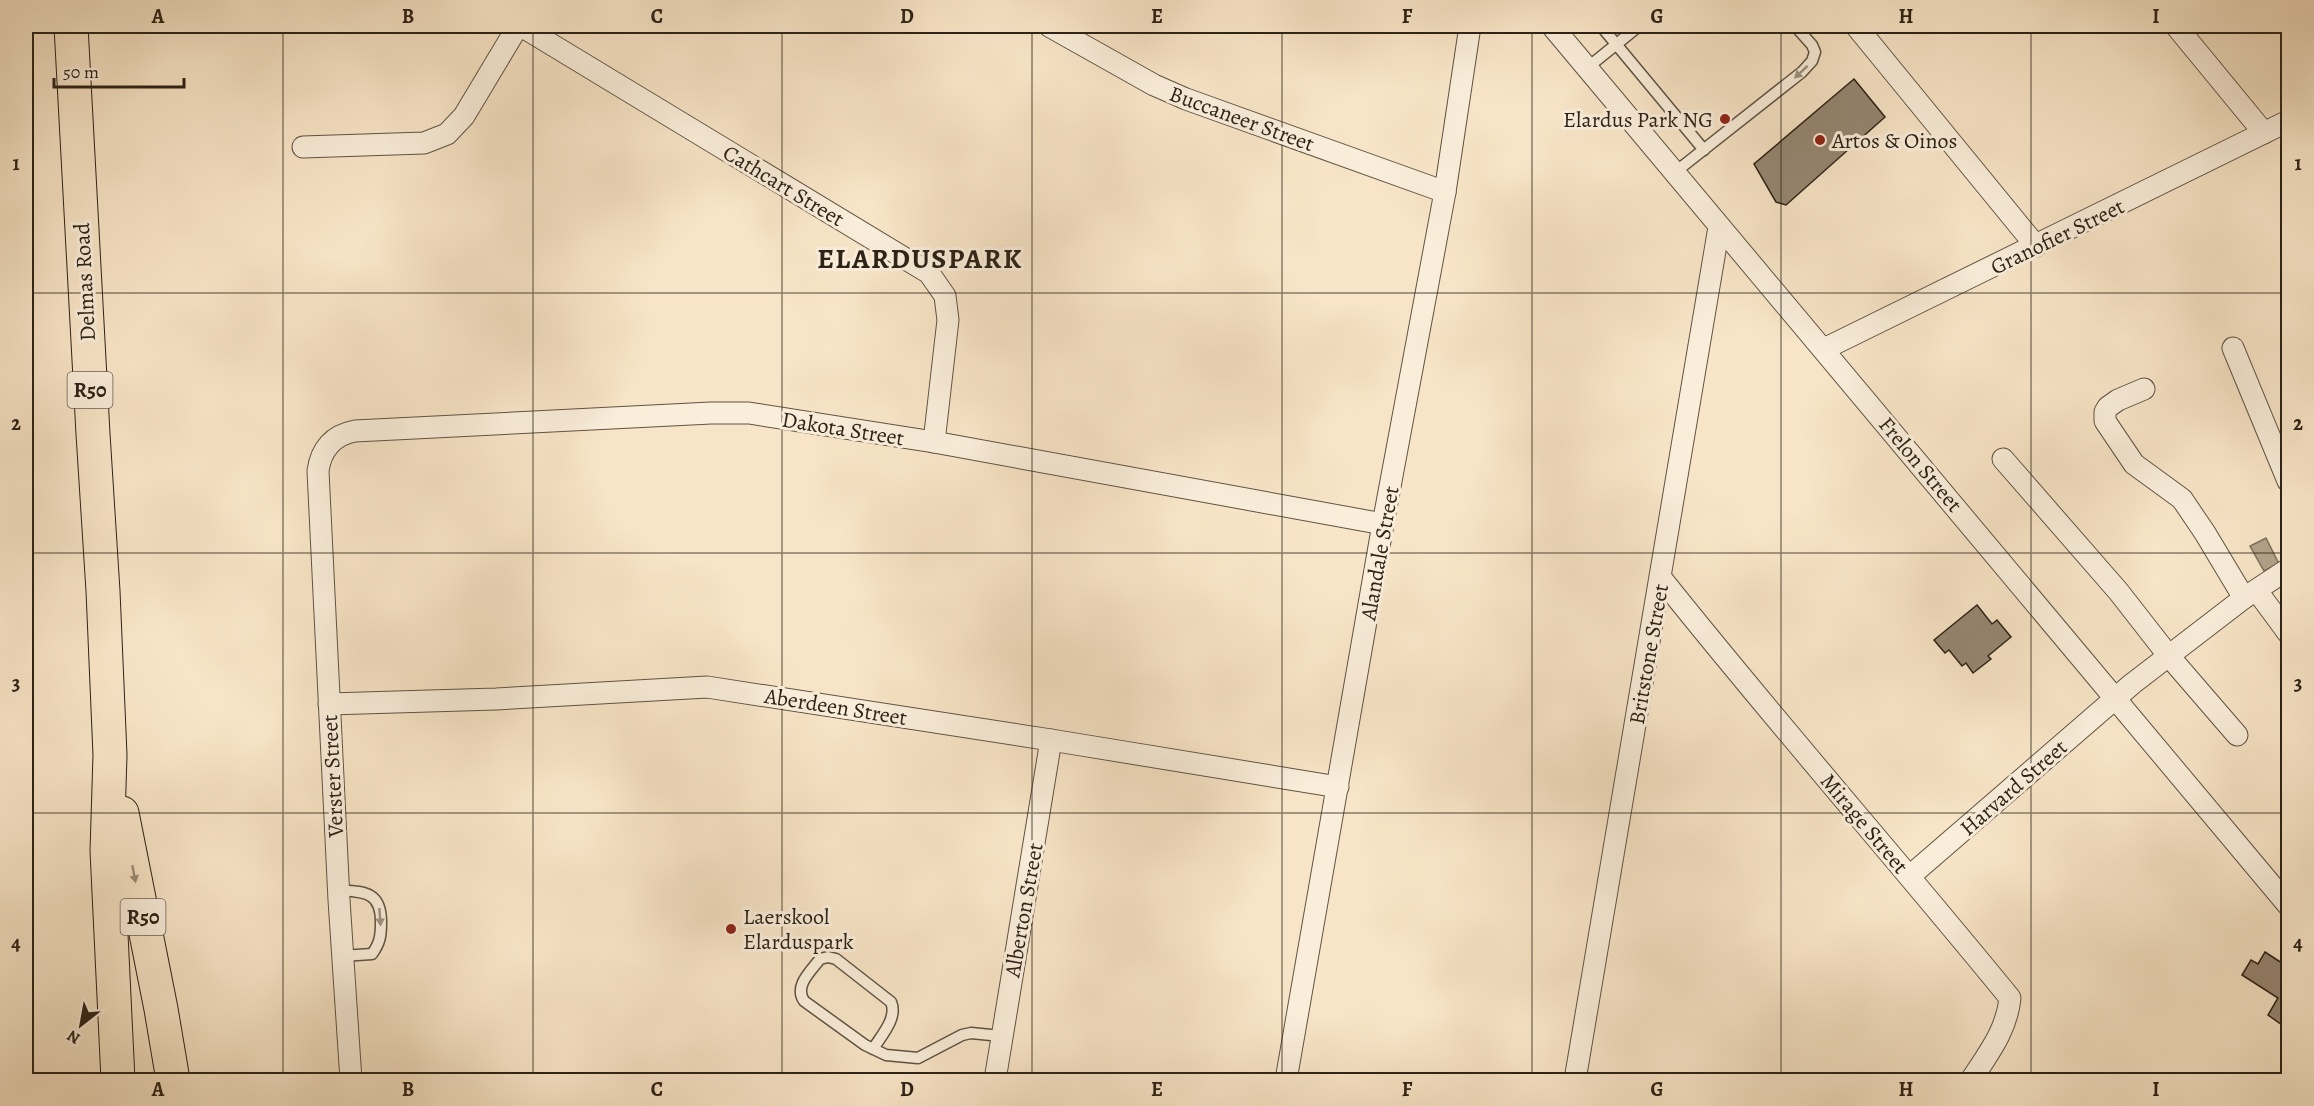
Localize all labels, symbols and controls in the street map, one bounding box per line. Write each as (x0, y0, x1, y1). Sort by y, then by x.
text: A (151, 3, 165, 30)
text: B (402, 3, 414, 30)
text: C (651, 3, 663, 30)
text: D (900, 3, 914, 30)
text: E (1151, 3, 1163, 30)
text: F (1402, 3, 1413, 30)
text: G (1650, 3, 1664, 30)
text: H (1899, 3, 1914, 30)
text: I (2152, 3, 2160, 30)
scale bar (54, 51, 184, 89)
text: 50 m (63, 60, 99, 84)
one-way arrow (1793, 65, 1808, 79)
street label: Buccaneer Street (1165, 79, 1318, 159)
place label: Elardus Park NG (1563, 105, 1713, 135)
marker: Elardus Park NG (1718, 112, 1732, 126)
place label: Artos & Oinos (1831, 126, 1957, 156)
marker: Artos & Oinos (1813, 133, 1827, 147)
street label: Cathcart Street (717, 138, 850, 234)
text: 1 (12, 150, 20, 177)
text: 1 (2294, 150, 2302, 177)
street label: Granofier Street (1986, 192, 2129, 282)
street label: Delmas Road (67, 222, 103, 342)
district label: ELARDUSPARK (817, 240, 1023, 278)
road number: R50 (68, 372, 112, 408)
street label: Dakota Street (780, 405, 906, 453)
text: 2 (11, 410, 21, 437)
text: 2 (2293, 410, 2303, 437)
street label: Frelon Street (1872, 411, 1969, 519)
street label: Alandale Street (1353, 484, 1407, 624)
street label: Britstone Street (1622, 582, 1676, 727)
text: 3 (12, 670, 20, 697)
text: 3 (2294, 670, 2302, 697)
street label: Aberdeen Street (762, 681, 909, 733)
street label: Verster Street (315, 714, 351, 839)
street label: Harvard Street (1954, 733, 2074, 843)
street label: Mirage Street (1813, 767, 1915, 880)
street label: Alberton Street (997, 841, 1051, 981)
one-way arrow (130, 865, 139, 884)
road number: R50 (120, 899, 166, 935)
place label: Laerskool Elarduspark (743, 902, 854, 957)
one-way arrow (375, 907, 385, 926)
marker: Laerskool Elarduspark (724, 922, 738, 936)
text: 4 (11, 930, 21, 957)
text: 4 (2293, 930, 2303, 957)
north arrow (51, 995, 111, 1055)
text: N (63, 1024, 84, 1049)
text: A (151, 1076, 165, 1103)
text: B (402, 1076, 414, 1103)
text: C (651, 1076, 663, 1103)
text: D (900, 1076, 914, 1103)
text: E (1151, 1076, 1163, 1103)
text: F (1402, 1076, 1413, 1103)
text: G (1650, 1076, 1664, 1103)
text: H (1899, 1076, 1914, 1103)
text: I (2152, 1076, 2160, 1103)

